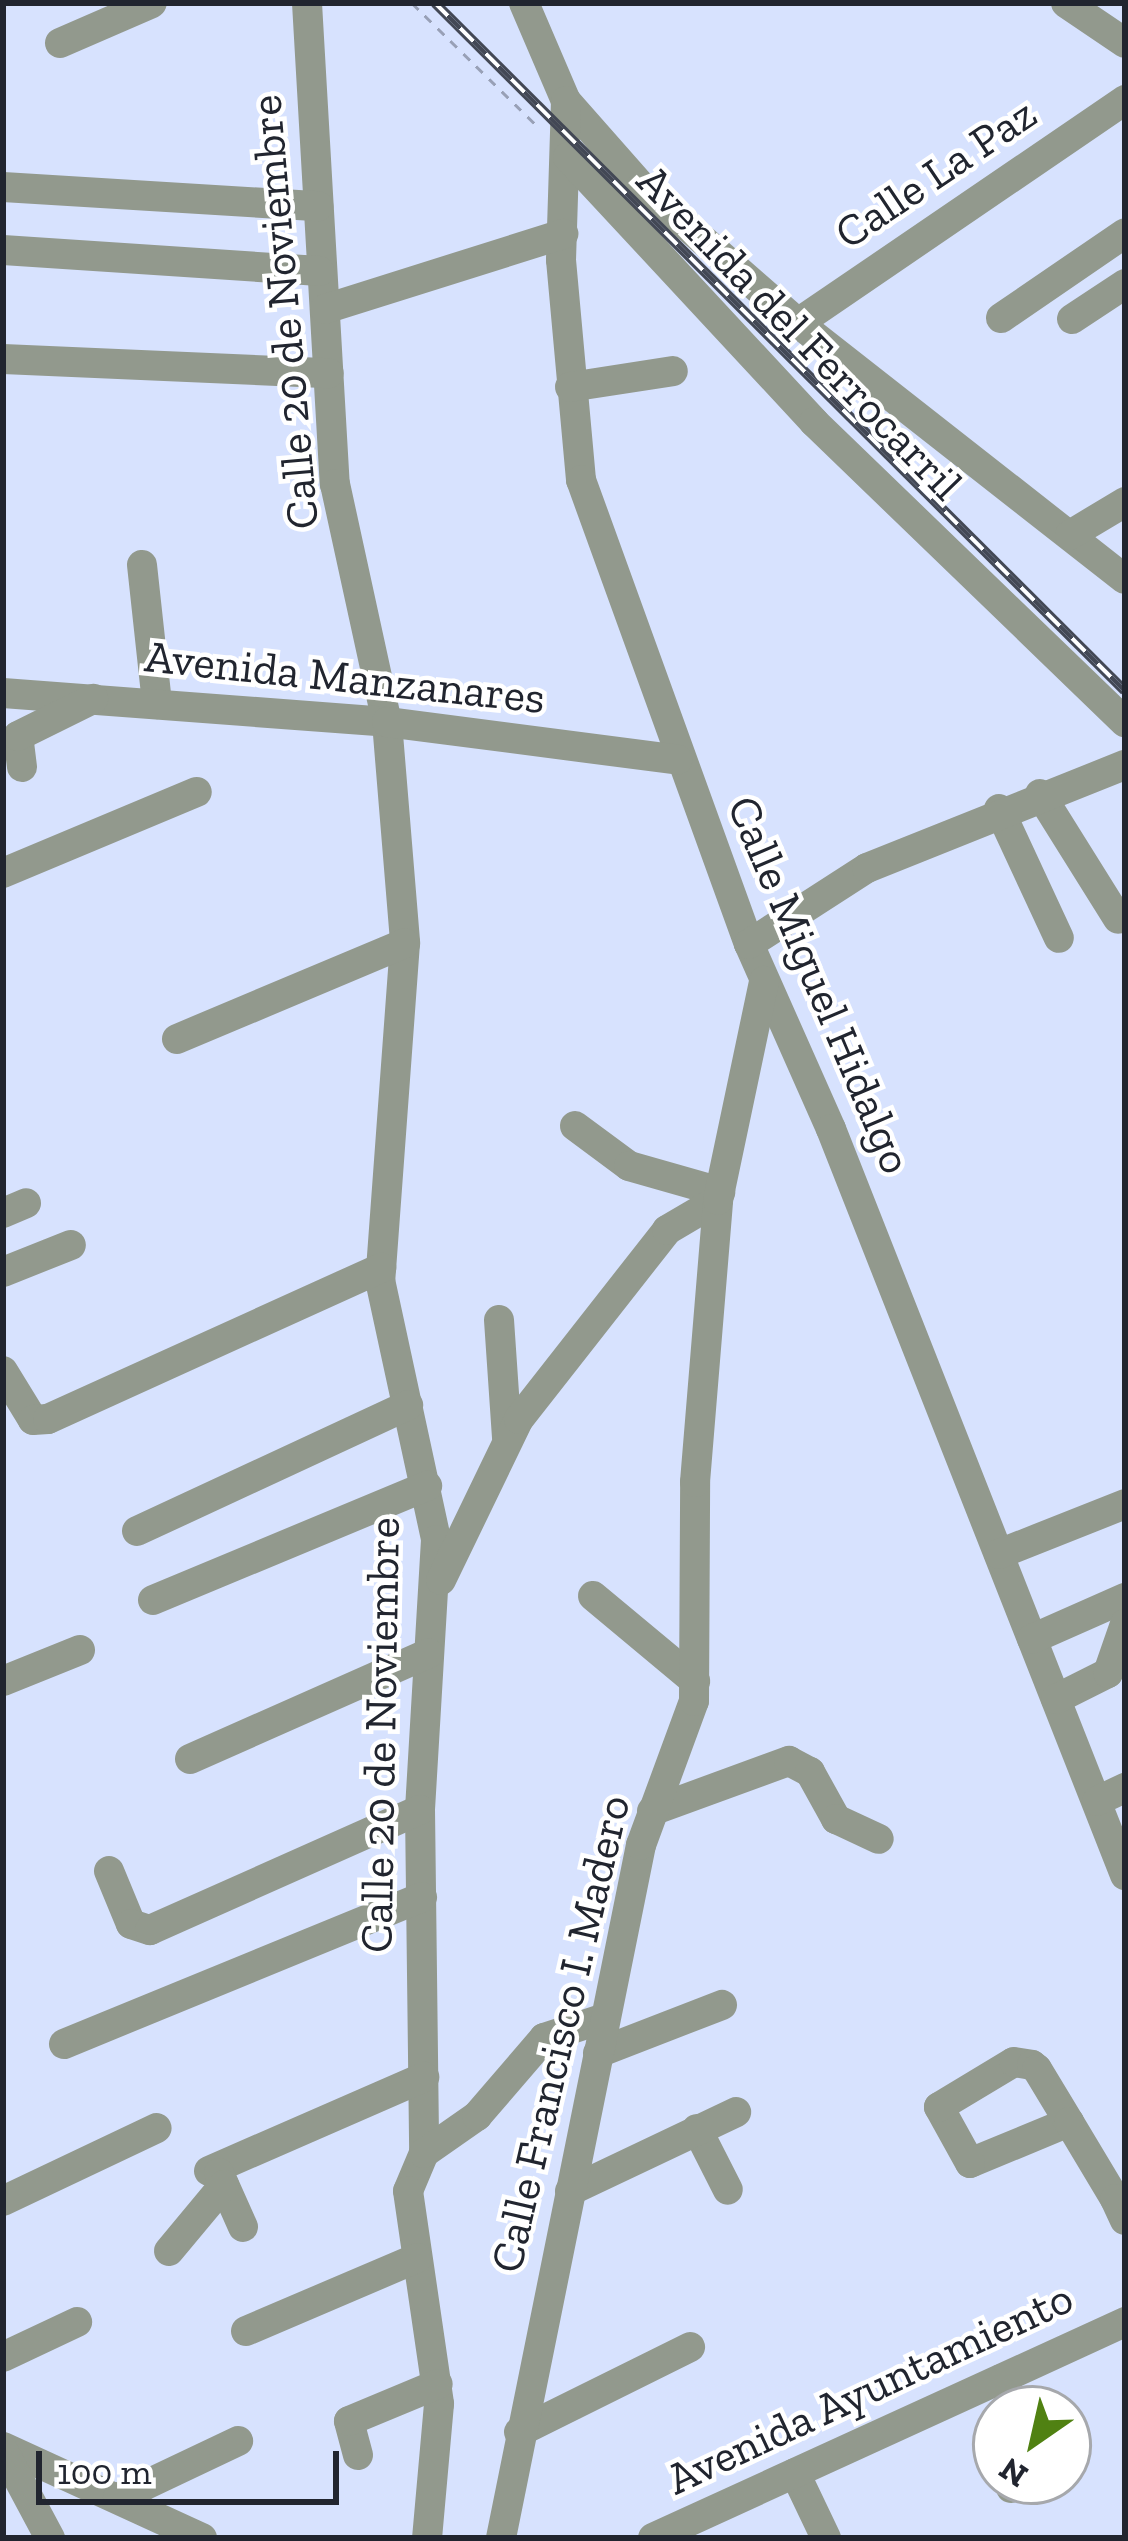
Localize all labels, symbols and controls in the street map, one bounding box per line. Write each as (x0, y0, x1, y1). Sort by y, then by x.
street label: Calle La Paz (825, 87, 1047, 261)
street label: Calle 20 de Noviembre (239, 93, 331, 531)
street label: Avenida del Ferrocarril (625, 154, 973, 512)
street label: Avenida Manzanares (142, 630, 548, 726)
street label: Calle Miguel Hidalgo (715, 788, 923, 1182)
street label: Calle 20 de Noviembre (350, 1517, 412, 1953)
street label: Calle Francisco I. Madero (480, 1790, 642, 2278)
street label: Avenida Ayuntamiento (658, 2271, 1082, 2507)
north arrow (972, 2385, 1092, 2505)
scale bar (42, 2427, 345, 2501)
text: 100 m (57, 2450, 152, 2493)
text: N (992, 2450, 1035, 2496)

